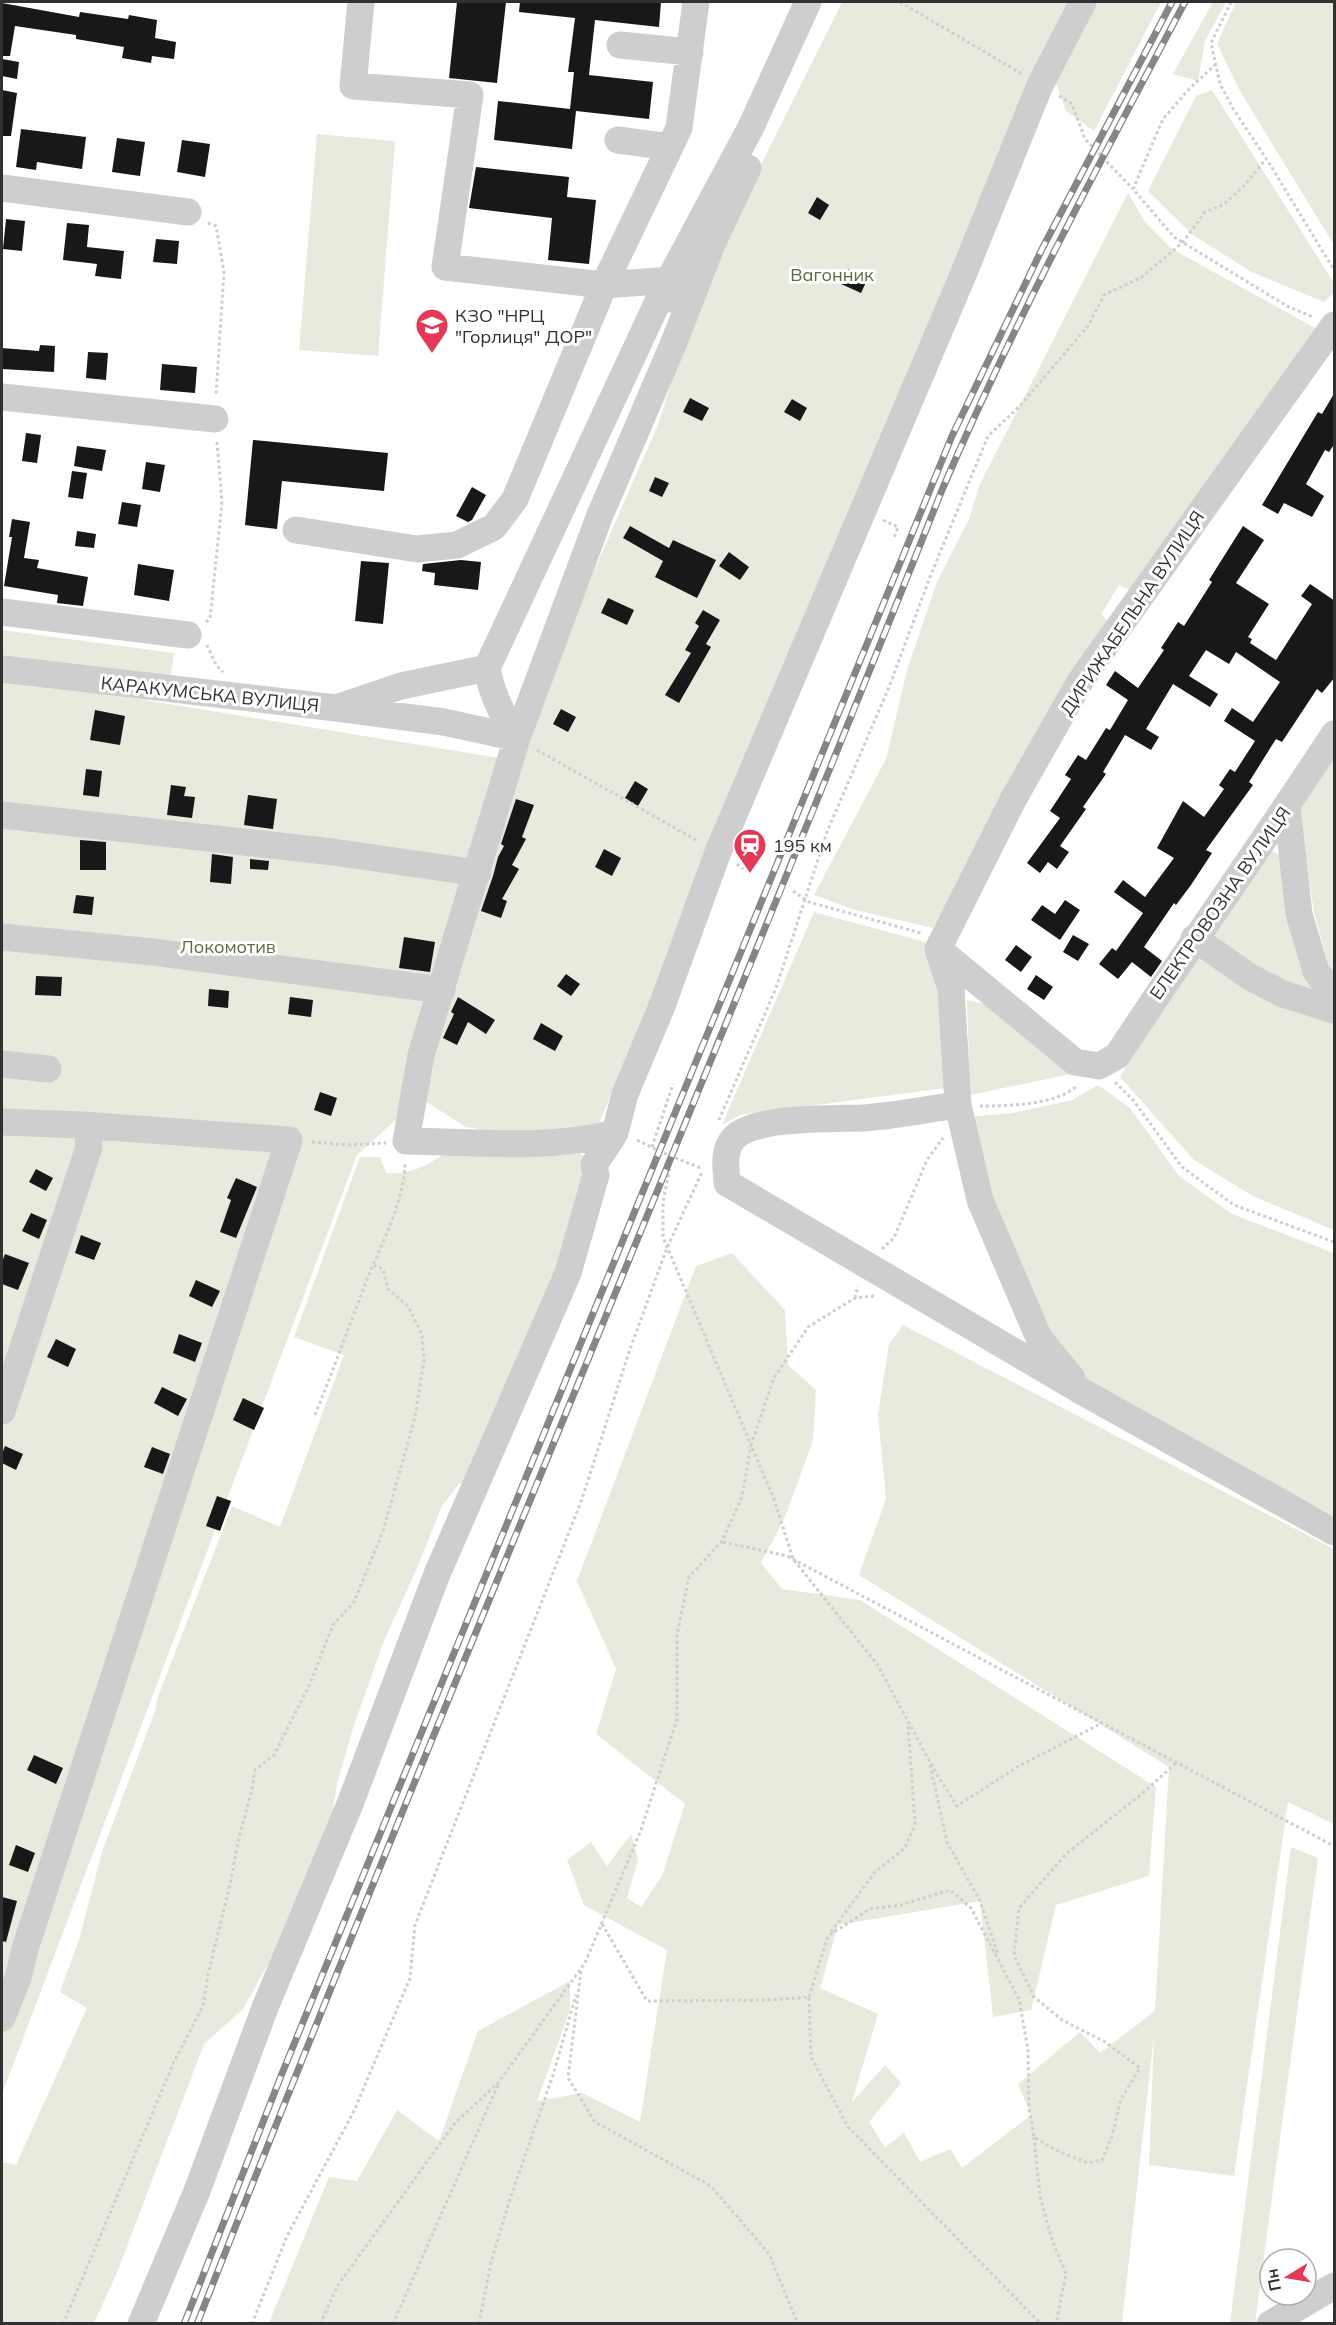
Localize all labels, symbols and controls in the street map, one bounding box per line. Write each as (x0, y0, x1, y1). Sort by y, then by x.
park label: Вагонник (790, 263, 874, 286)
place label: КЗО "НРЦ "Горлиця" ДОР" (455, 304, 592, 348)
school or university icon: КЗО "НРЦ "Горлиця" ДОР" (414, 307, 450, 354)
street label: ДИРИЖАБЕЛЬНА ВУЛИЦЯ (1055, 506, 1209, 720)
street label: КАРАКУМСЬКА ВУЛИЦЯ (100, 671, 320, 717)
street label: ЕЛЕКТРОВОЗНА ВУЛИЦЯ (1145, 802, 1295, 1004)
station icon: 195 км (732, 827, 768, 874)
place label: 195 км (773, 834, 832, 857)
park label: Локомотив (180, 935, 276, 958)
north arrow (1258, 2247, 1318, 2307)
text: Пн (1261, 2267, 1285, 2293)

